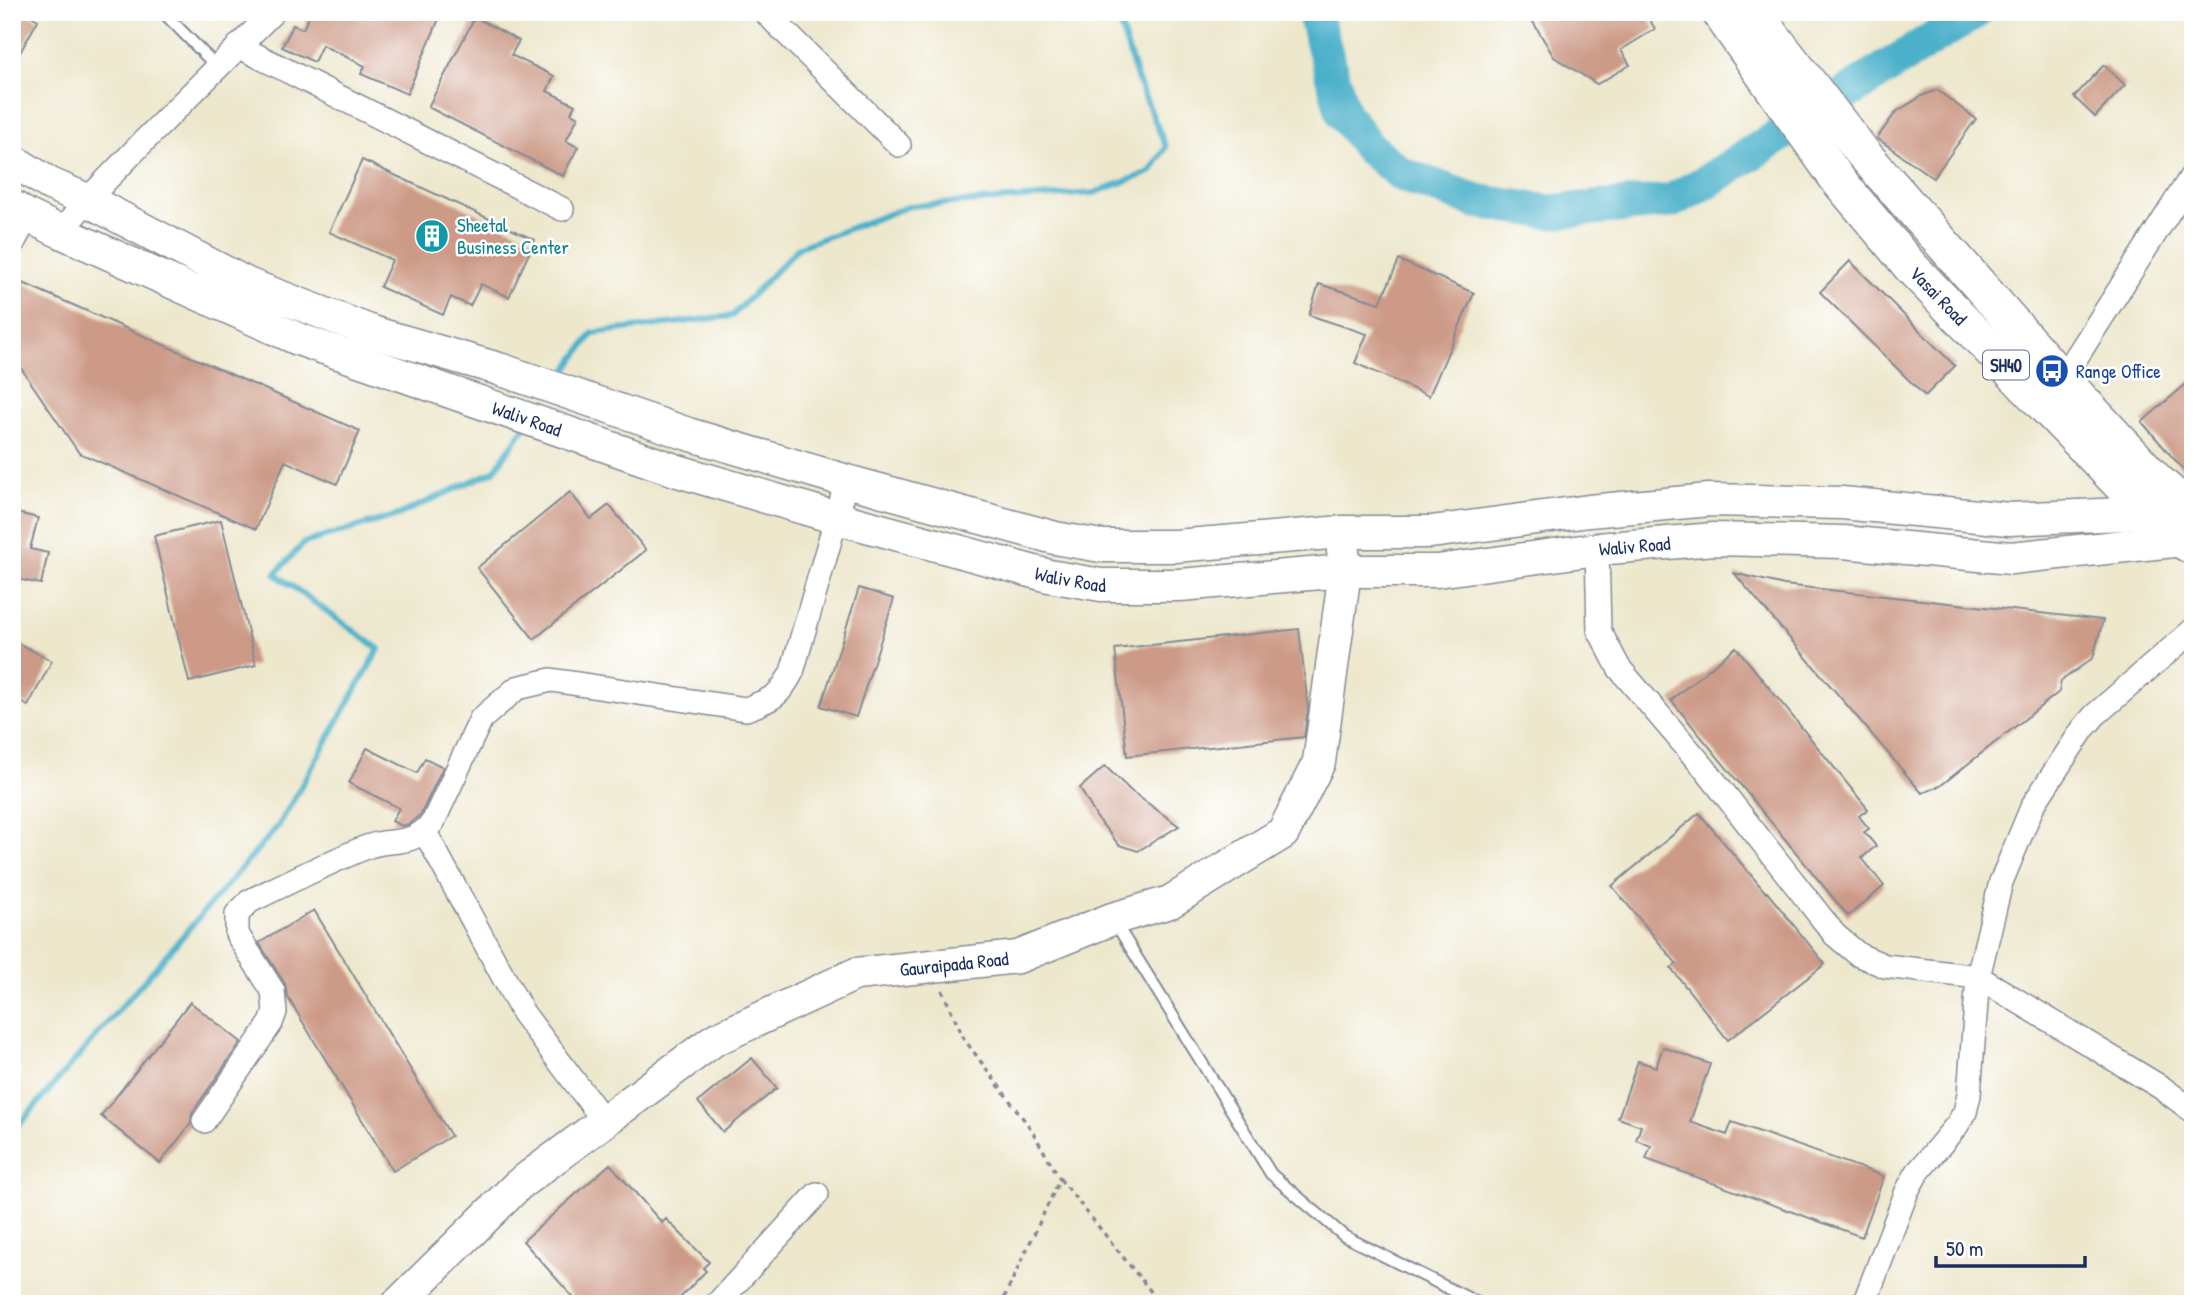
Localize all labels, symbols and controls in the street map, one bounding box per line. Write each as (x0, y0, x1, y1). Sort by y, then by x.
place label: Sheetal Business Center (457, 212, 570, 260)
building icon: Sheetal Business Center (413, 217, 451, 255)
street label: Vasai Road (1904, 260, 1973, 331)
road number: SH40 (1983, 351, 2029, 380)
bus stop icon: Range Office (2033, 352, 2071, 390)
place label: Range Office (2076, 358, 2161, 384)
street label: Waliv Road (489, 395, 566, 443)
street label: Waliv Road (1598, 530, 1672, 562)
street label: Waliv Road (1032, 560, 1106, 598)
street label: Gauraipada Road (898, 945, 1010, 982)
scale bar (1936, 1225, 2084, 1269)
text: 50 m (1946, 1234, 1983, 1263)

